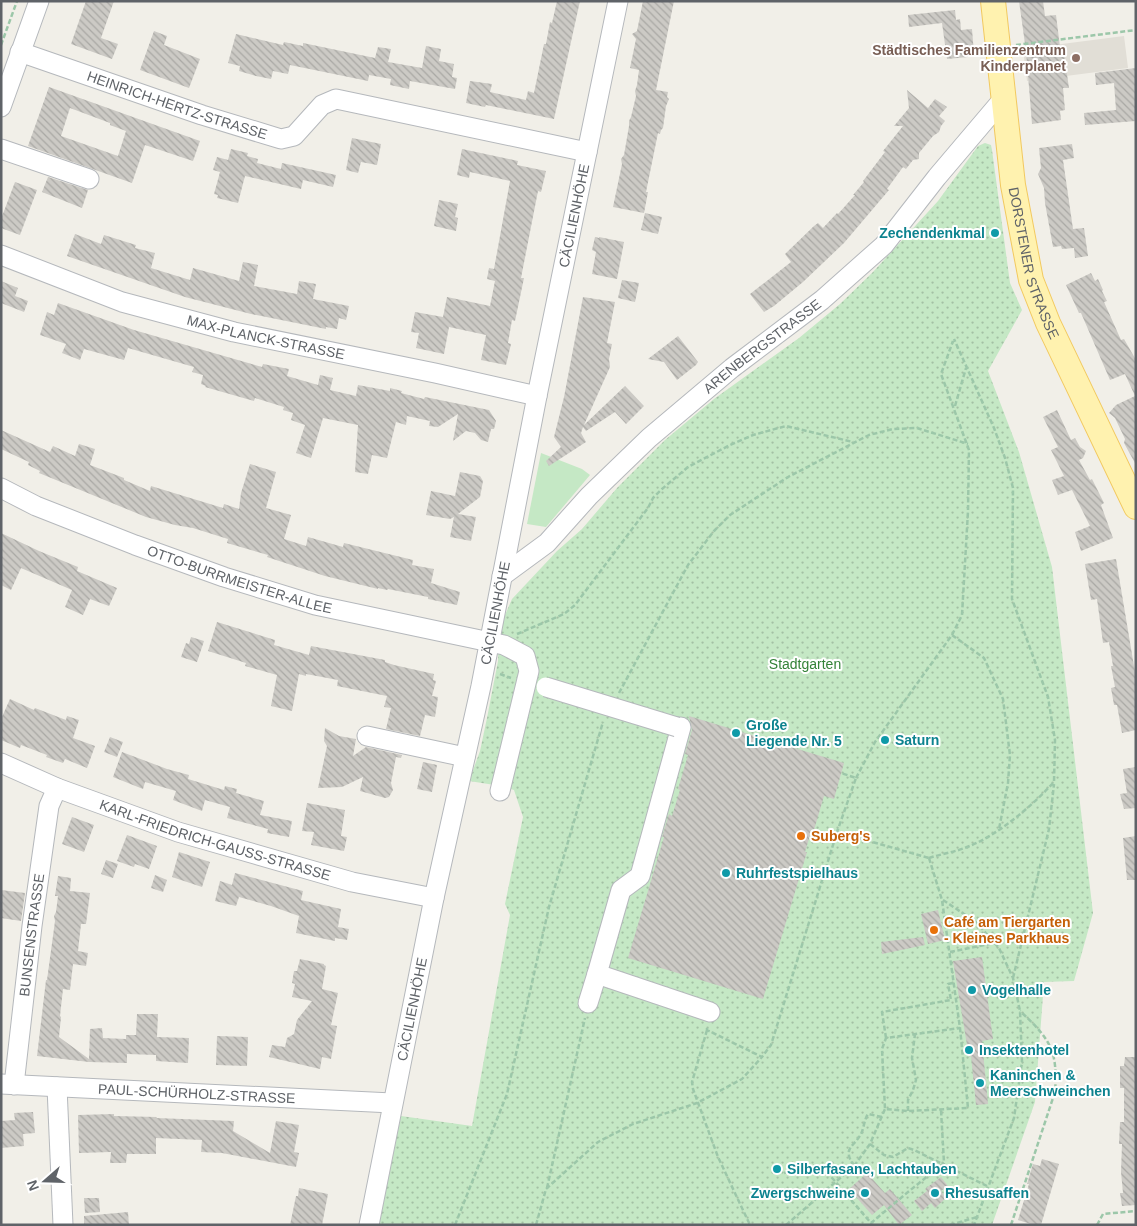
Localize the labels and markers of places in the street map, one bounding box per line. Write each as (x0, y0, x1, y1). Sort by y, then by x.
place label: Städtisches Familienzentrum Kinderplanet (872, 42, 1066, 74)
marker: Städtisches Familienzentrum Kinderplanet (1070, 52, 1082, 64)
place label: Zechendenkmal (879, 225, 985, 241)
marker: Zechendenkmal (989, 227, 1001, 239)
place label: Große Liegende Nr. 5 (746, 717, 842, 749)
marker: Große Liegende Nr. 5 (730, 727, 742, 739)
place label: Saturn (895, 732, 939, 748)
marker: Saturn (879, 734, 891, 746)
place label: Suberg's (811, 828, 871, 844)
marker: Suberg's (795, 830, 807, 842)
place label: Ruhrfestspielhaus (736, 865, 858, 881)
marker: Ruhrfestspielhaus (720, 867, 732, 879)
place label: Café am Tiergarten - Kleines Parkhaus (944, 914, 1071, 946)
marker: Café am Tiergarten - Kleines Parkhaus (928, 924, 940, 936)
place label: Vogelhalle (982, 982, 1051, 998)
marker: Vogelhalle (966, 984, 978, 996)
place label: Insektenhotel (979, 1042, 1069, 1058)
marker: Insektenhotel (963, 1044, 975, 1056)
place label: Kaninchen & Meerschweinchen (990, 1067, 1111, 1099)
marker: Kaninchen & Meerschweinchen (974, 1077, 986, 1089)
place label: Silberfasane, Lachtauben (787, 1161, 957, 1177)
marker: Silberfasane, Lachtauben (771, 1163, 783, 1175)
place label: Zwergschweine (751, 1185, 855, 1201)
place label: Rhesusaffen (945, 1185, 1029, 1201)
marker: Zwergschweine (859, 1187, 871, 1199)
marker: Rhesusaffen (929, 1187, 941, 1199)

